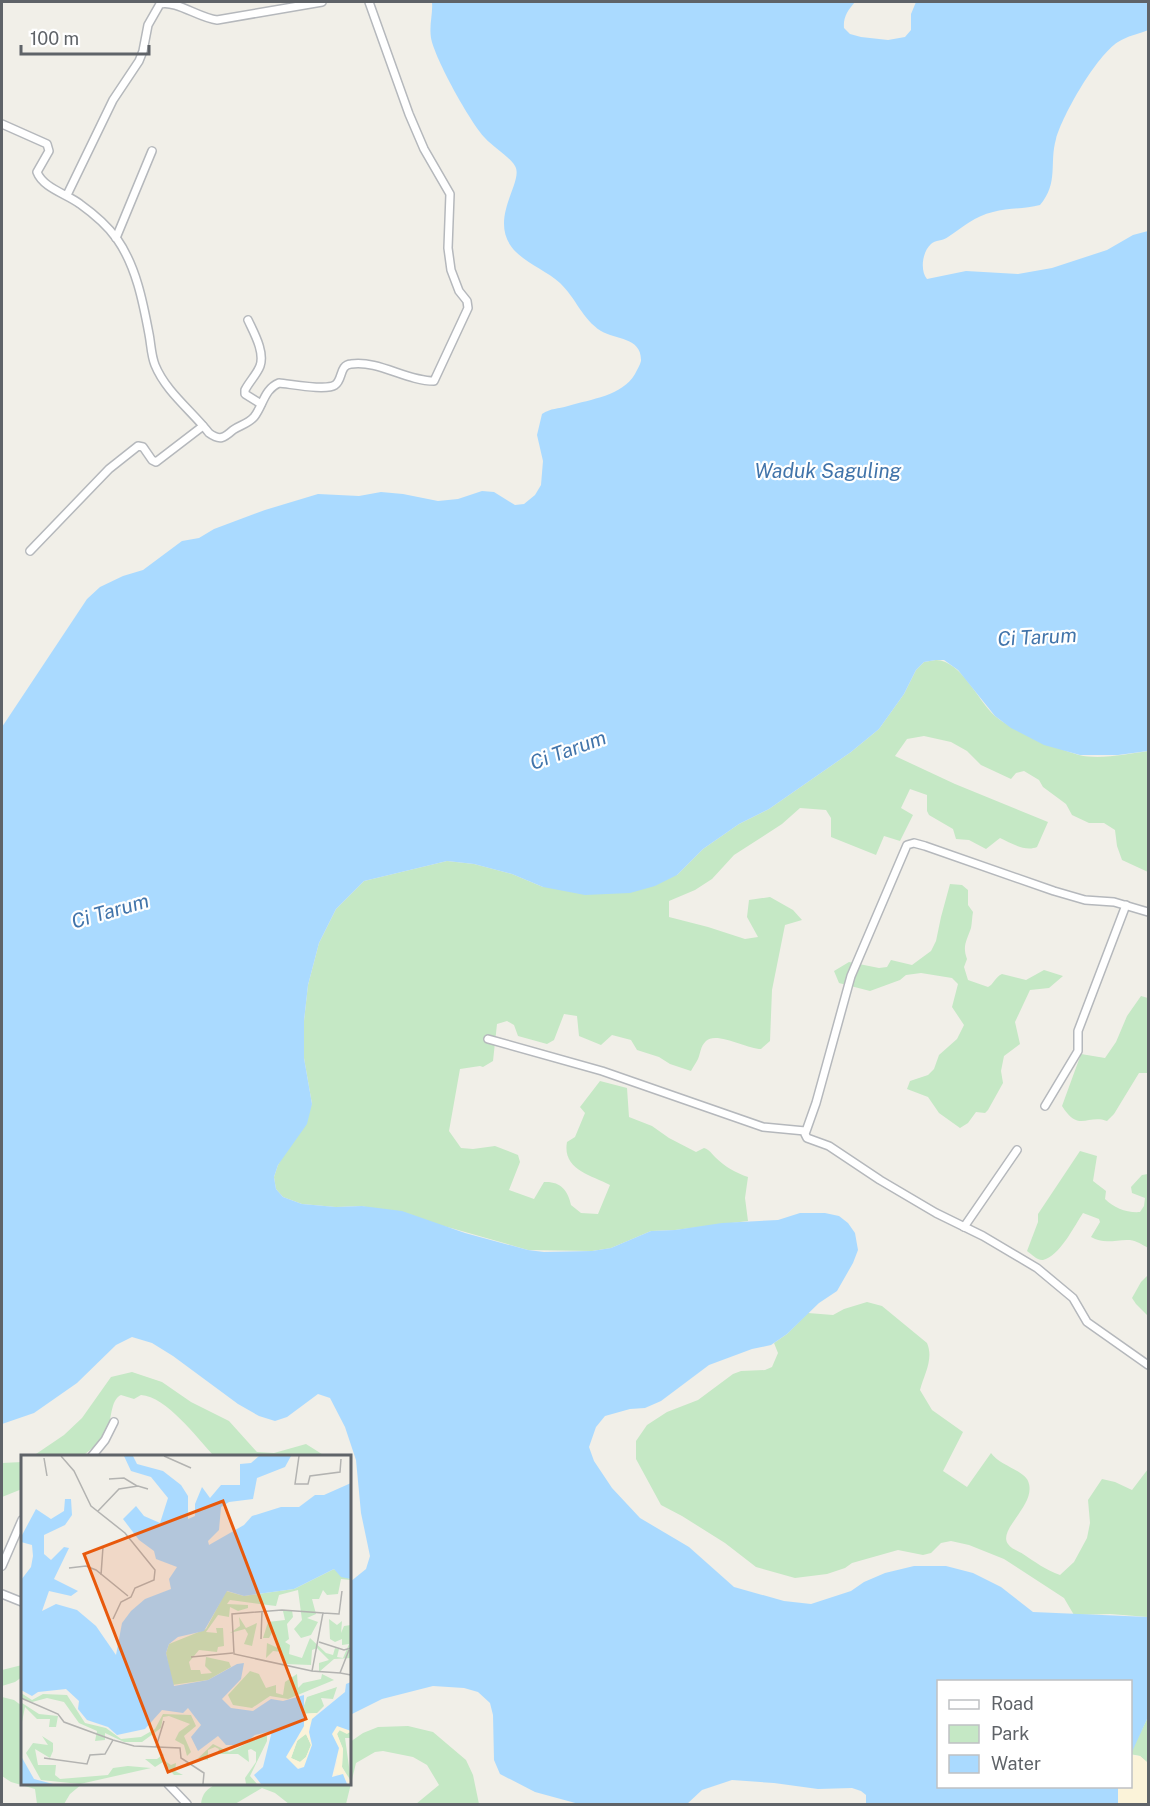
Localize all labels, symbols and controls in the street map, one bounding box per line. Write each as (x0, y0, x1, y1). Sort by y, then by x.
scale bar (21, 18, 148, 56)
text: 100 m (30, 28, 79, 49)
water label: Waduk Saguling (754, 459, 902, 483)
water label: Ci Tarum (997, 623, 1077, 651)
water label: Ci Tarum (527, 725, 609, 775)
water label: Ci Tarum (69, 889, 151, 933)
inset map (21, 1455, 351, 1785)
legend (937, 1680, 1132, 1788)
text: Road (991, 1693, 1034, 1714)
text: Park (991, 1723, 1029, 1744)
text: Water (991, 1753, 1041, 1774)

